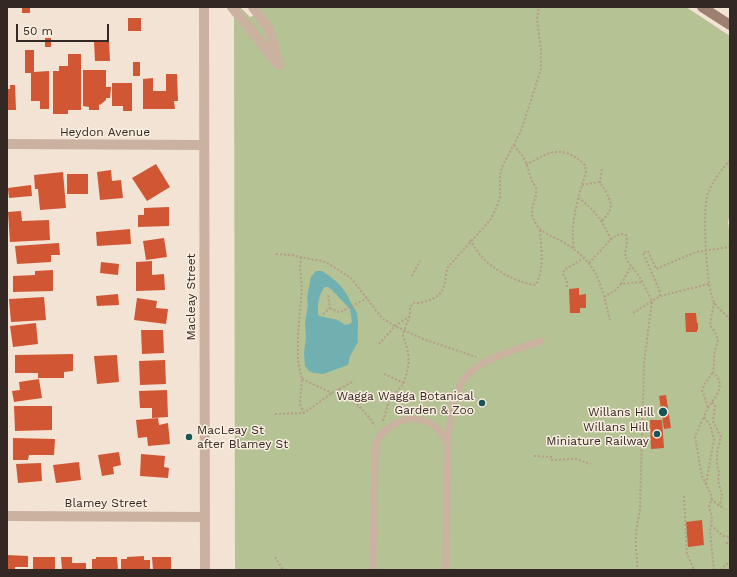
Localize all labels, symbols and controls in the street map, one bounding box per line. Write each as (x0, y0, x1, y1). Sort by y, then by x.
scale bar (18, 16, 111, 42)
text: 50 m (23, 24, 53, 38)
street label: Heydon Avenue (60, 125, 150, 139)
street label: Macleay Street (184, 253, 198, 341)
place label: Wagga Wagga Botanical Garden & Zoo (336, 389, 474, 417)
marker: Wagga Wagga Botanical Garden & Zoo (477, 398, 487, 408)
place label: Willans Hill (588, 405, 654, 419)
marker: Willans Hill (657, 406, 669, 418)
place label: Willans Hill Miniature Railway (546, 420, 649, 448)
place label: MacLeay St after Blamey St (197, 423, 288, 451)
marker: Willans Hill Miniature Railway (652, 429, 662, 439)
marker: MacLeay St after Blamey St (184, 432, 194, 442)
street label: Blamey Street (65, 496, 147, 510)

